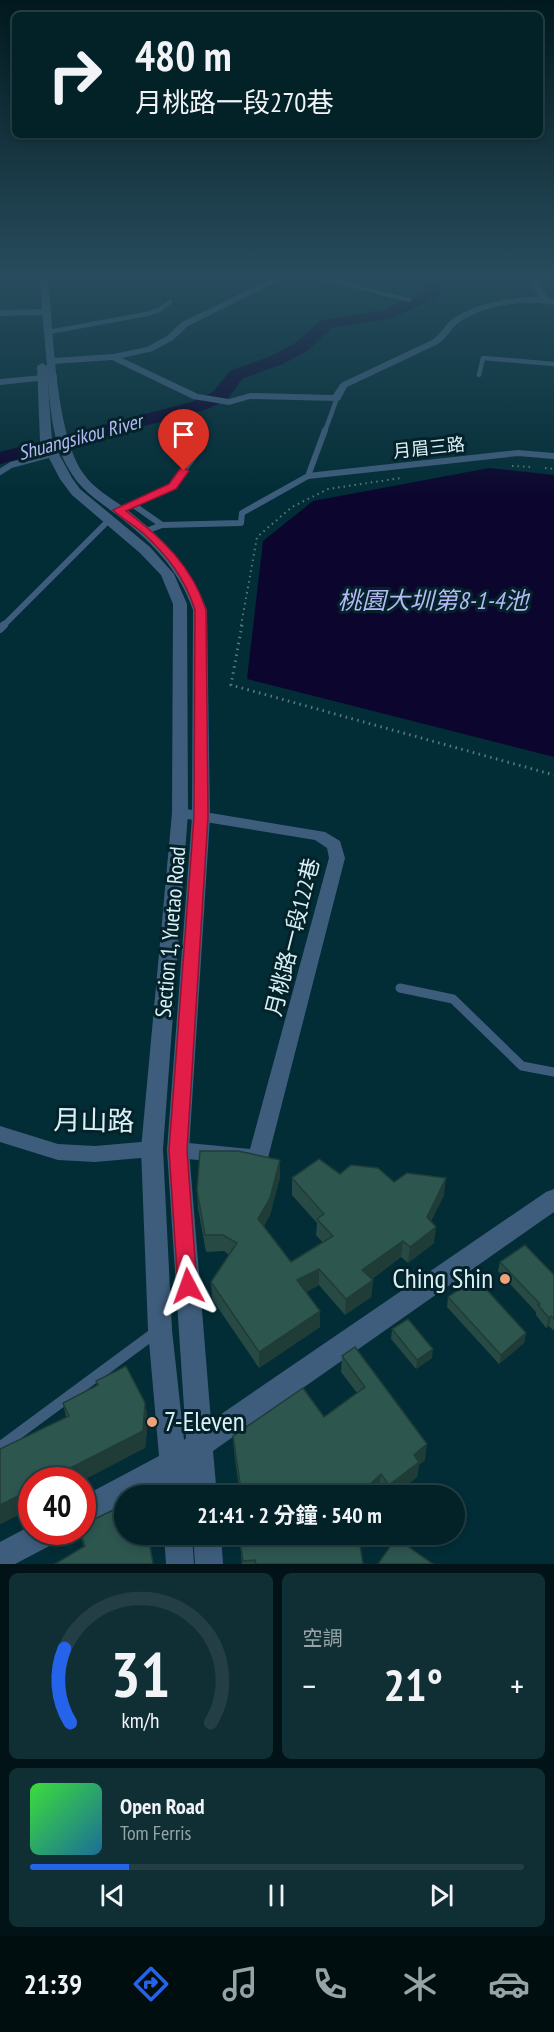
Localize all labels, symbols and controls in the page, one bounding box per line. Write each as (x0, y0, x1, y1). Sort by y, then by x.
text: 480 m (135, 28, 232, 83)
icon: right (36, 36, 114, 114)
text: 月桃路一段270巷 (135, 85, 333, 119)
water label: Shuangsikou River (15, 407, 147, 466)
pin (158, 409, 209, 471)
icon: arrive (167, 418, 200, 451)
street label: 月眉三路 (392, 432, 466, 463)
water label: 桃園大圳第8-1-4池 (338, 585, 531, 616)
street label: Section 1, Yuetao Road (149, 845, 191, 1019)
street label: 月桃路一段122巷 (259, 855, 325, 1019)
street label: 月山路 (53, 1102, 135, 1138)
position arrow (156, 1254, 220, 1318)
place label: Ching Shin (393, 1261, 493, 1295)
marker: Ching Shin (498, 1272, 512, 1286)
place label: 7-Eleven (164, 1404, 245, 1438)
marker: 7-Eleven (145, 1415, 159, 1429)
speed limit sign: 40 (18, 1467, 96, 1545)
text: 21:41 · 2 分鐘 · 540 m (197, 1501, 382, 1529)
text: 空調 (303, 1625, 343, 1651)
text: 31 (111, 1633, 171, 1714)
text: 21° (384, 1655, 443, 1713)
text: − (303, 1664, 316, 1707)
text: + (510, 1664, 524, 1707)
text: km/h (122, 1706, 160, 1734)
text: Open Road (120, 1792, 205, 1820)
text: Tom Ferris (120, 1820, 191, 1846)
icon: previous (96, 1879, 129, 1912)
icon: pause (260, 1879, 293, 1912)
icon: next (425, 1879, 458, 1912)
icon: directions (130, 1963, 172, 2005)
icon: music (219, 1963, 261, 2005)
icon: phone (309, 1963, 351, 2005)
icon: climate (399, 1963, 441, 2005)
icon: car (488, 1963, 530, 2005)
text: 21:39 (24, 1967, 82, 2001)

